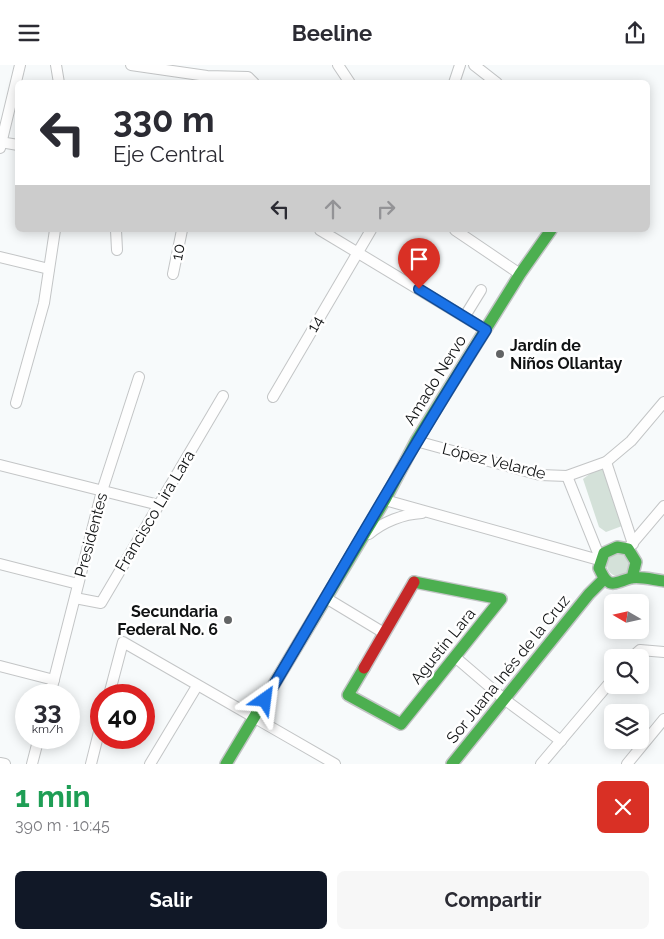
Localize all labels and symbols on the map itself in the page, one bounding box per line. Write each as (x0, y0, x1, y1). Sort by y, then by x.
pin (398, 238, 440, 289)
street label: 10 (167, 242, 189, 262)
street label: 14 (303, 312, 327, 336)
street label: Amado Nervo (400, 331, 470, 429)
place label: Jardín de Niños Ollantay (510, 336, 622, 373)
marker: Jardín de Niños Ollantay (494, 348, 506, 360)
street label: López Velarde (440, 439, 548, 483)
street label: Francisco Lira Lara (111, 447, 199, 575)
street label: Presidentes (71, 490, 111, 579)
street label: Sor Juana Inés de la Cruz (442, 591, 574, 747)
north arrow (604, 594, 649, 639)
place label: Secundaria Federal No. 6 (117, 602, 218, 639)
street label: Agustín Lara (407, 604, 479, 688)
marker: Secundaria Federal No. 6 (222, 614, 234, 626)
position arrow (238, 673, 290, 725)
speed limit sign: 40 (90, 684, 155, 749)

